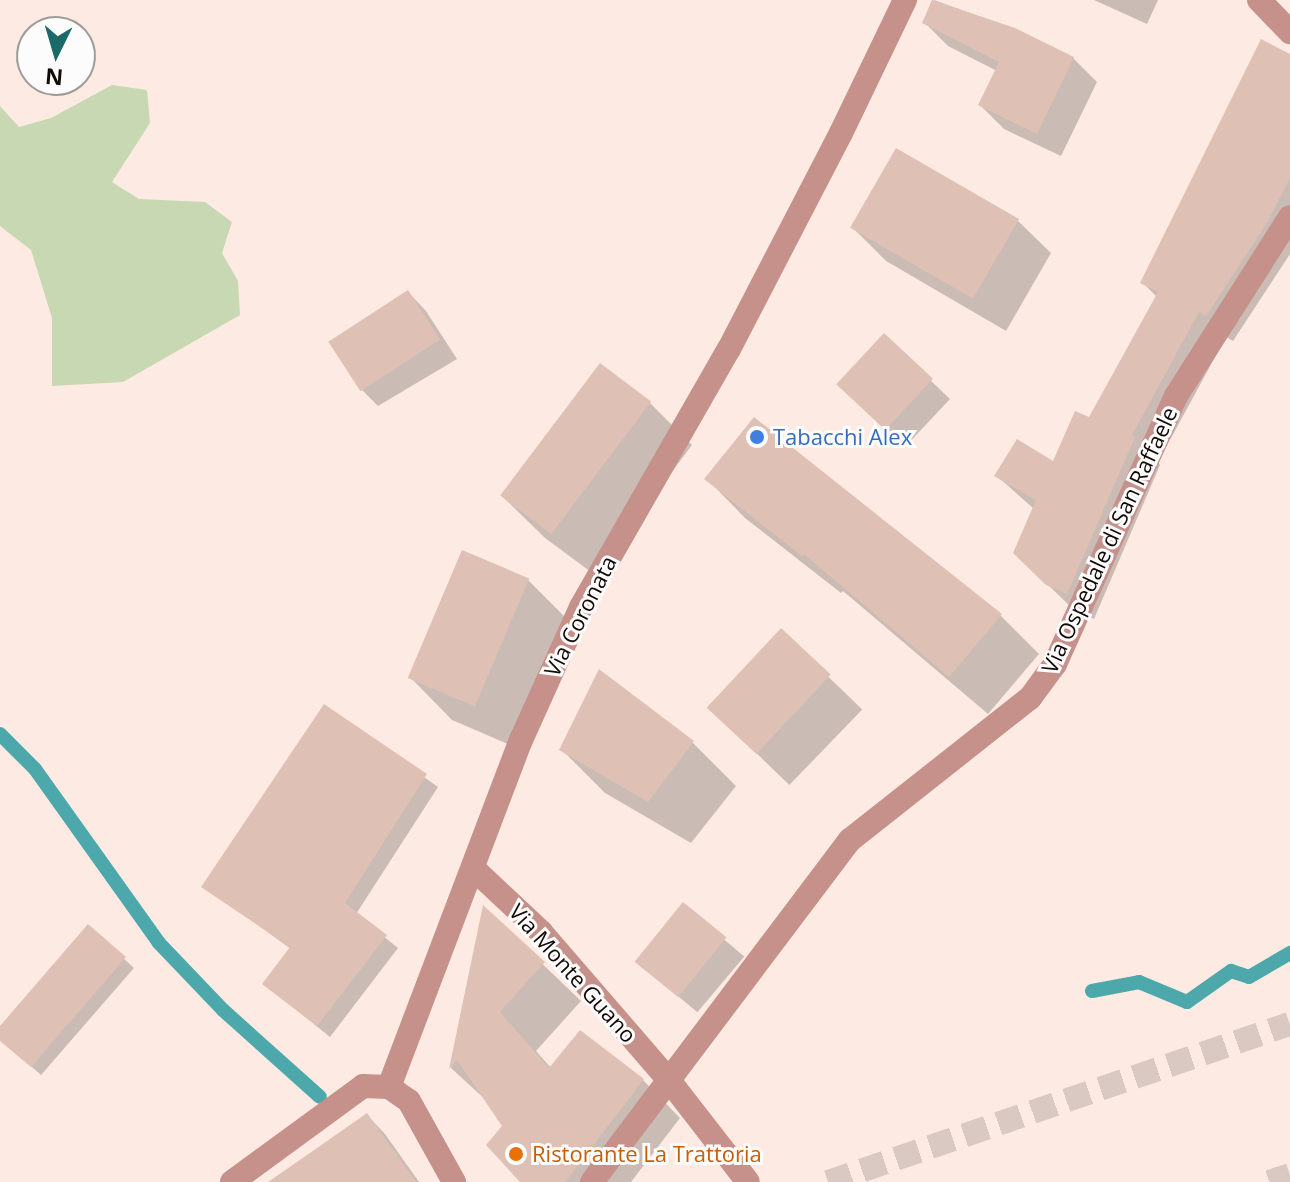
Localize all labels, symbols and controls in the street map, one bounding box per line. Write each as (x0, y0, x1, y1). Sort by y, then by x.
north arrow (16, 16, 96, 96)
text: N (44, 62, 64, 94)
street label: Via Ospedale di San Raffaele (1036, 403, 1182, 677)
place label: Tabacchi Alex (773, 424, 912, 450)
marker: Tabacchi Alex (748, 428, 766, 446)
street label: Via Coronata (538, 551, 622, 681)
street label: Via Monte Guano (504, 898, 642, 1048)
place label: Ristorante La Trattoria (532, 1141, 762, 1167)
marker: Ristorante La Trattoria (507, 1145, 525, 1163)

